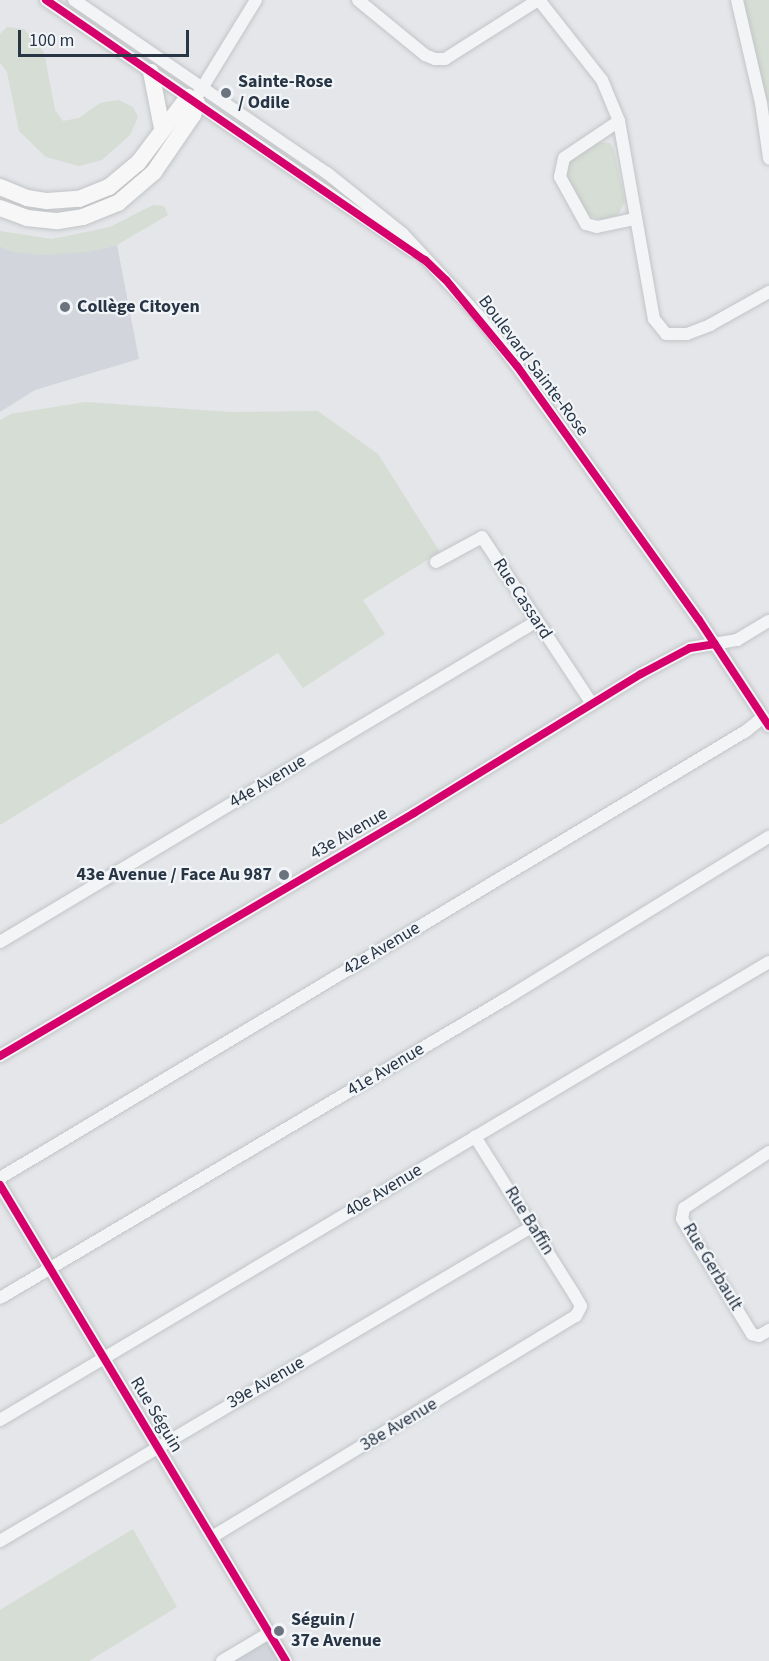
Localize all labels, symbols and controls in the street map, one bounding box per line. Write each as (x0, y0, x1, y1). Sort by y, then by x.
scale bar (21, 18, 192, 56)
text: 100 m (29, 28, 74, 53)
place label: Sainte-Rose / Odile (238, 72, 333, 115)
marker: Sainte-Rose / Odile (219, 86, 233, 100)
street label: Boulevard Sainte-Rose (473, 292, 593, 440)
place label: Collège Citoyen (77, 296, 200, 318)
marker: Collège Citoyen (58, 300, 72, 314)
street label: Rue Cassard (488, 554, 556, 644)
street label: 44e Avenue (226, 751, 310, 813)
street label: 43e Avenue (306, 803, 392, 865)
place label: 43e Avenue / Face Au 987 (77, 864, 272, 886)
marker: 43e Avenue / Face Au 987 (277, 868, 291, 882)
street label: 42e Avenue (340, 918, 424, 980)
street label: 41e Avenue (344, 1039, 428, 1101)
street label: 40e Avenue (342, 1160, 426, 1222)
street label: Rue Baffin (499, 1183, 559, 1259)
street label: Rue Gerbault (677, 1219, 747, 1315)
street label: 39e Avenue (223, 1352, 309, 1414)
street label: Rue Séguin (125, 1373, 187, 1457)
street label: 38e Avenue (357, 1394, 441, 1456)
place label: Séguin / 37e Avenue (291, 1610, 381, 1652)
marker: Séguin / 37e Avenue (272, 1624, 286, 1638)

